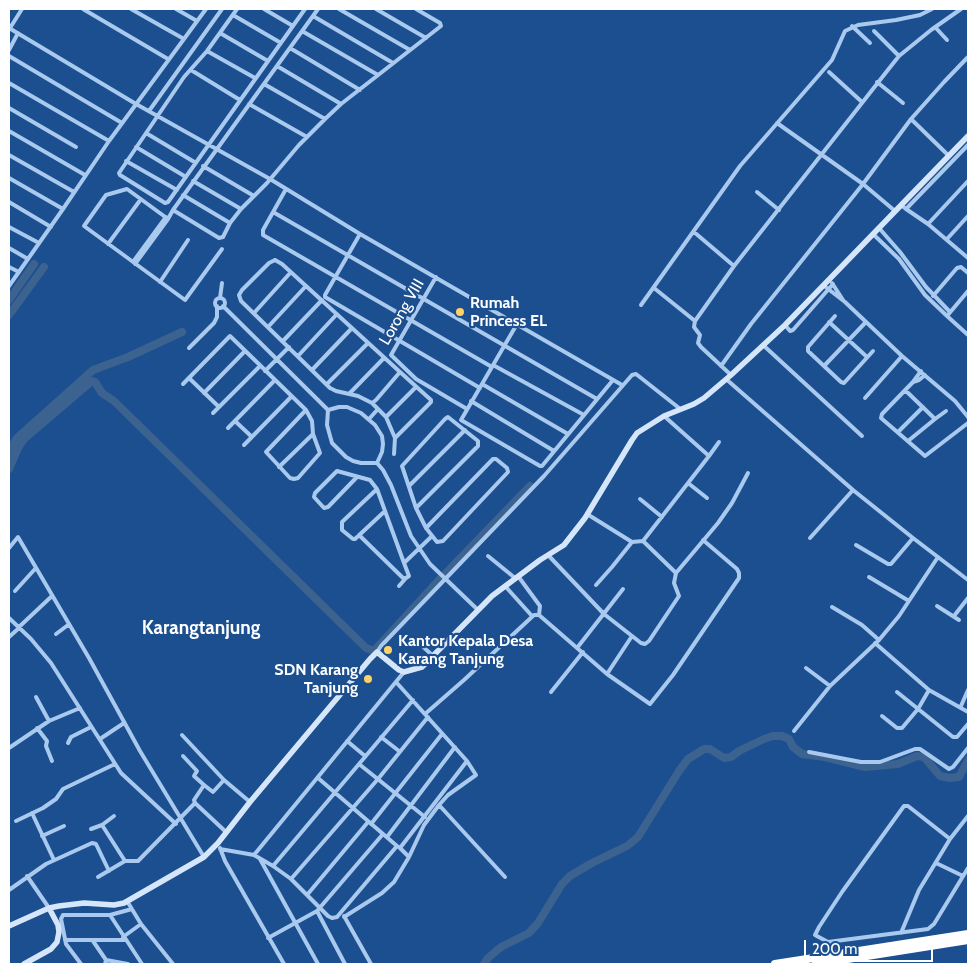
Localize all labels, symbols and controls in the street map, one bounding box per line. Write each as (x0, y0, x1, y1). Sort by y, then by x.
street label: Lorong VIII (375, 276, 429, 348)
place label: Rumah Princess EL (470, 293, 547, 331)
marker: Rumah Princess EL (454, 306, 466, 318)
district label: Karangtanjung (142, 617, 260, 639)
place label: Kantor Kepala Desa Karang Tanjung (398, 631, 533, 669)
marker: Kantor Kepala Desa Karang Tanjung (382, 644, 394, 656)
place label: SDN Karang Tanjung (274, 660, 358, 698)
marker: SDN Karang Tanjung (362, 673, 374, 685)
scale bar (807, 930, 936, 962)
text: 200 m (812, 940, 857, 958)

